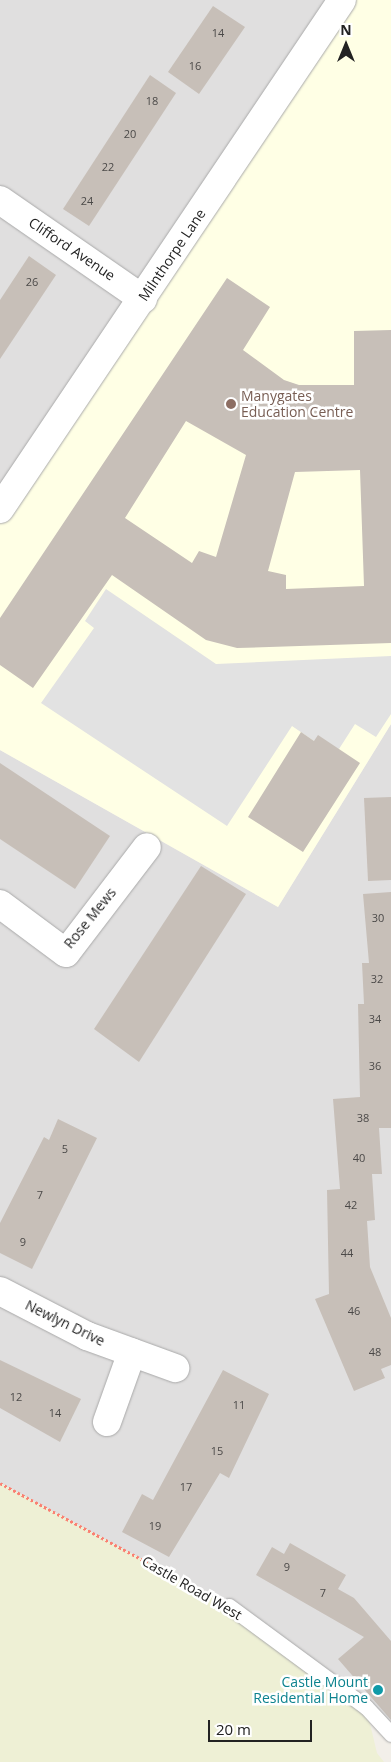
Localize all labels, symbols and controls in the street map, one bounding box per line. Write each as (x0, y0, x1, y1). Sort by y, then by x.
north arrow (321, 20, 371, 70)
text: N (340, 20, 352, 39)
house number: 14 (212, 26, 224, 40)
house number: 16 (189, 59, 201, 73)
house number: 18 (146, 94, 158, 108)
house number: 20 (124, 127, 136, 141)
house number: 22 (102, 160, 114, 174)
house number: 24 (81, 194, 93, 208)
street label: Milnthorpe Lane (135, 206, 209, 304)
street label: Clifford Avenue (26, 214, 118, 284)
house number: 26 (26, 275, 38, 289)
place label: Manygates Education Centre (241, 388, 353, 421)
marker: Manygates Education Centre (225, 398, 237, 410)
street label: Rose Mews (60, 884, 120, 952)
house number: 30 (372, 911, 384, 925)
house number: 32 (371, 972, 383, 986)
house number: 34 (369, 1012, 381, 1026)
house number: 36 (369, 1059, 381, 1073)
house number: 38 (357, 1111, 369, 1125)
house number: 5 (62, 1142, 68, 1156)
house number: 40 (353, 1151, 365, 1165)
house number: 7 (37, 1188, 43, 1202)
house number: 42 (345, 1198, 357, 1212)
house number: 9 (20, 1235, 26, 1249)
house number: 44 (341, 1246, 353, 1260)
street label: Newlyn Drive (23, 1297, 107, 1349)
house number: 46 (348, 1304, 360, 1318)
house number: 48 (369, 1345, 381, 1359)
house number: 12 (10, 1390, 22, 1404)
house number: 11 (233, 1398, 245, 1412)
house number: 14 (49, 1406, 61, 1420)
house number: 15 (211, 1444, 223, 1458)
house number: 17 (180, 1480, 192, 1494)
house number: 19 (149, 1519, 161, 1533)
street label: Castle Road West (139, 1553, 245, 1623)
house number: 9 (284, 1560, 290, 1574)
house number: 7 (320, 1586, 326, 1600)
place label: Castle Mount Residential Home (253, 1674, 368, 1706)
marker: Castle Mount Residential Home (372, 1684, 384, 1696)
scale bar (211, 1710, 315, 1742)
text: 20 m (216, 1719, 251, 1739)

